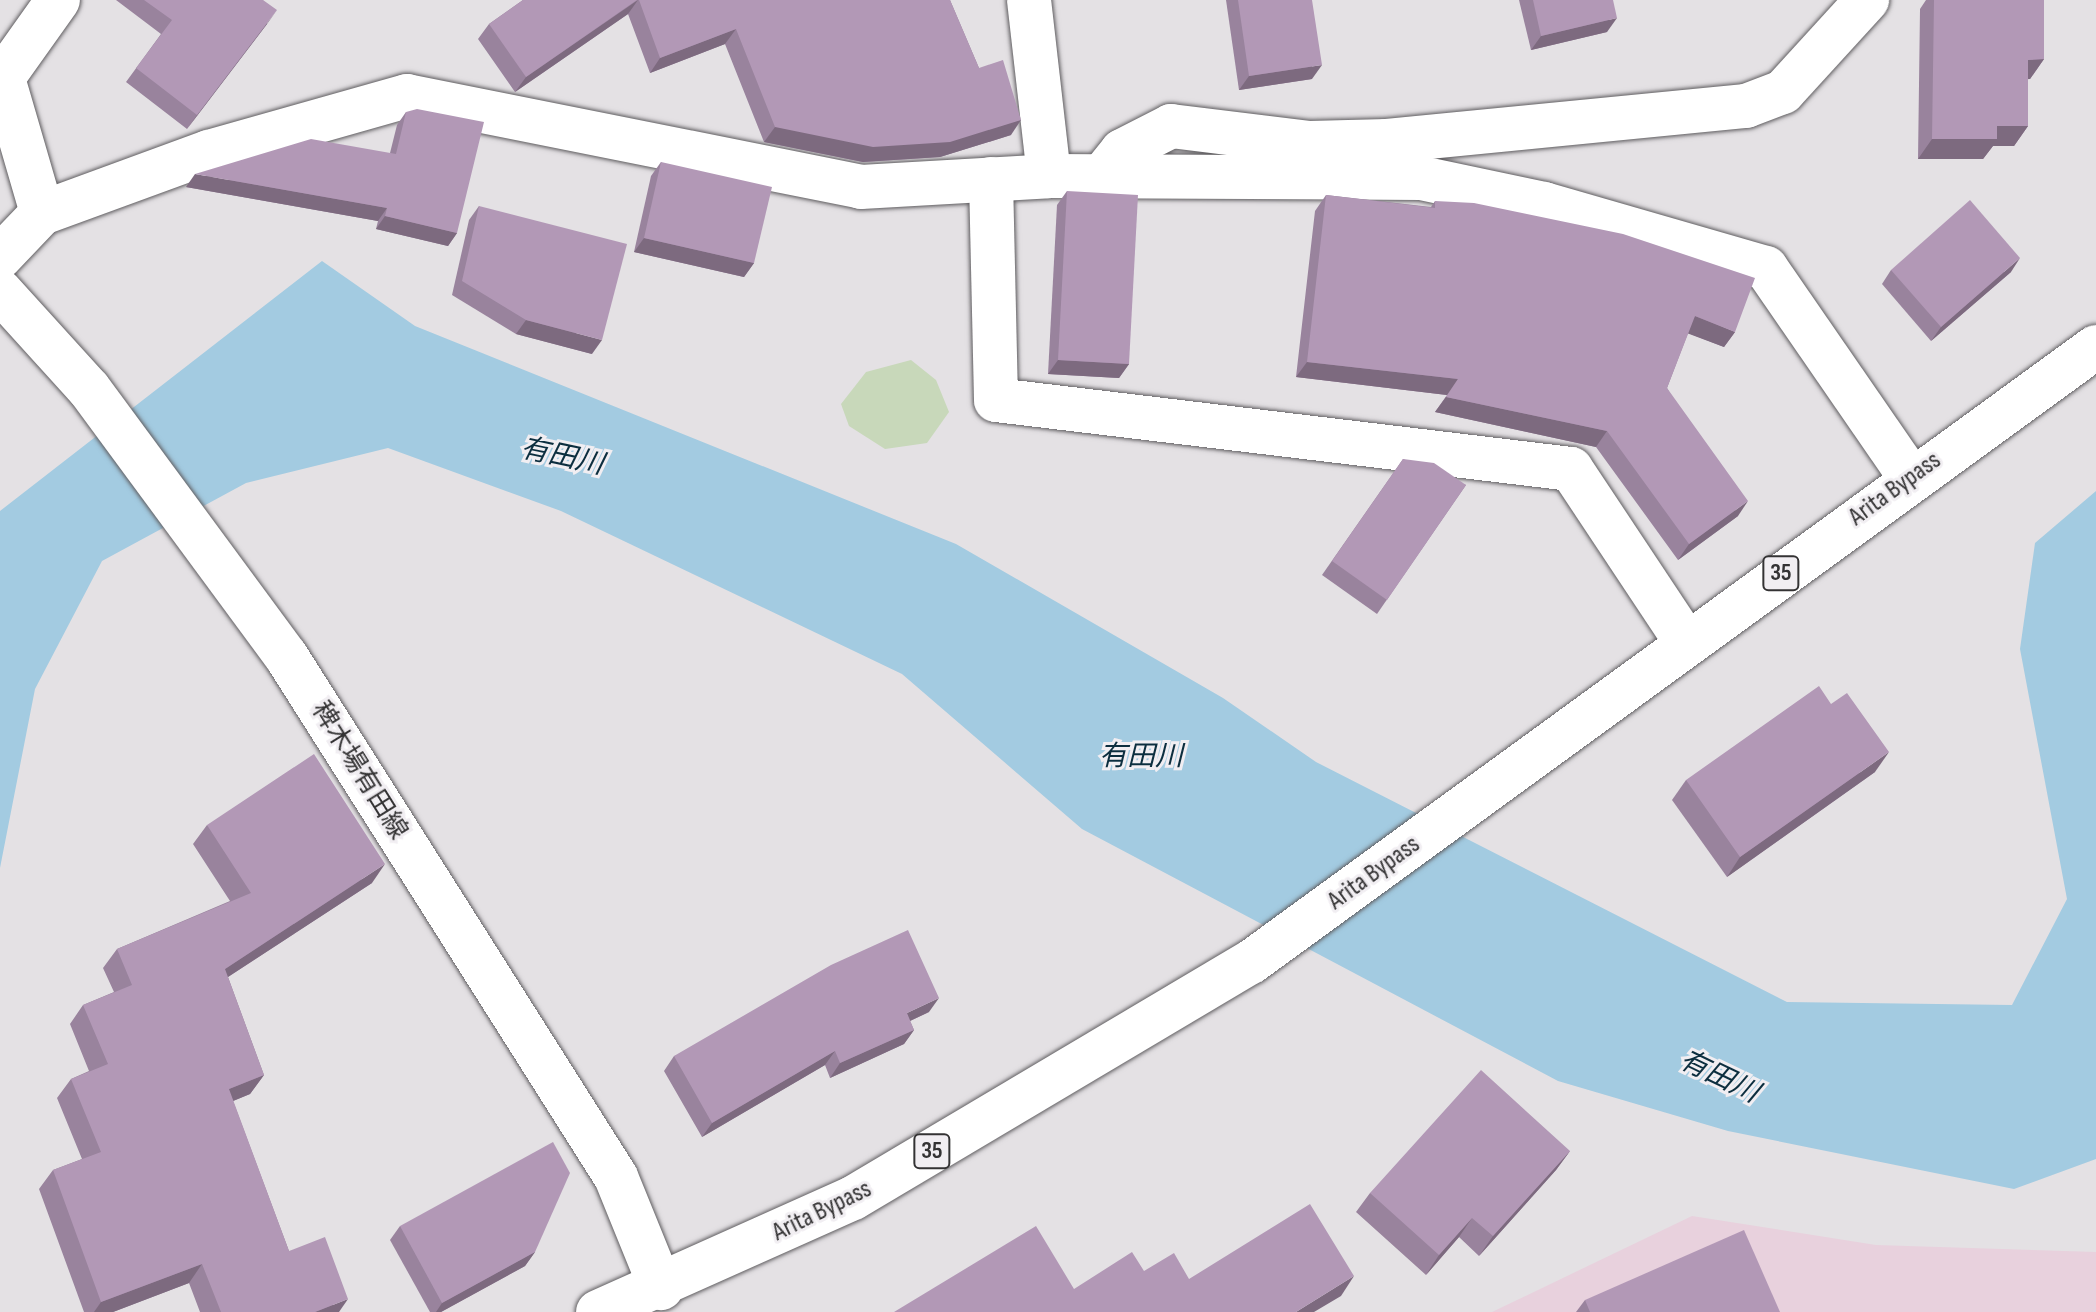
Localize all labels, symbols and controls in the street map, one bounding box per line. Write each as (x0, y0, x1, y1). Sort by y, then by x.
water label: 有田川 (517, 432, 607, 482)
street label: Arita Bypass (1843, 445, 1947, 533)
road number: 35 (1761, 553, 1801, 593)
street label: 稗木場有田線 (304, 697, 414, 845)
water label: 有田川 (1099, 740, 1183, 774)
street label: Arita Bypass (1322, 829, 1426, 917)
water label: 有田川 (1674, 1043, 1764, 1111)
road number: 35 (912, 1131, 952, 1171)
street label: Arita Bypass (767, 1174, 877, 1248)

